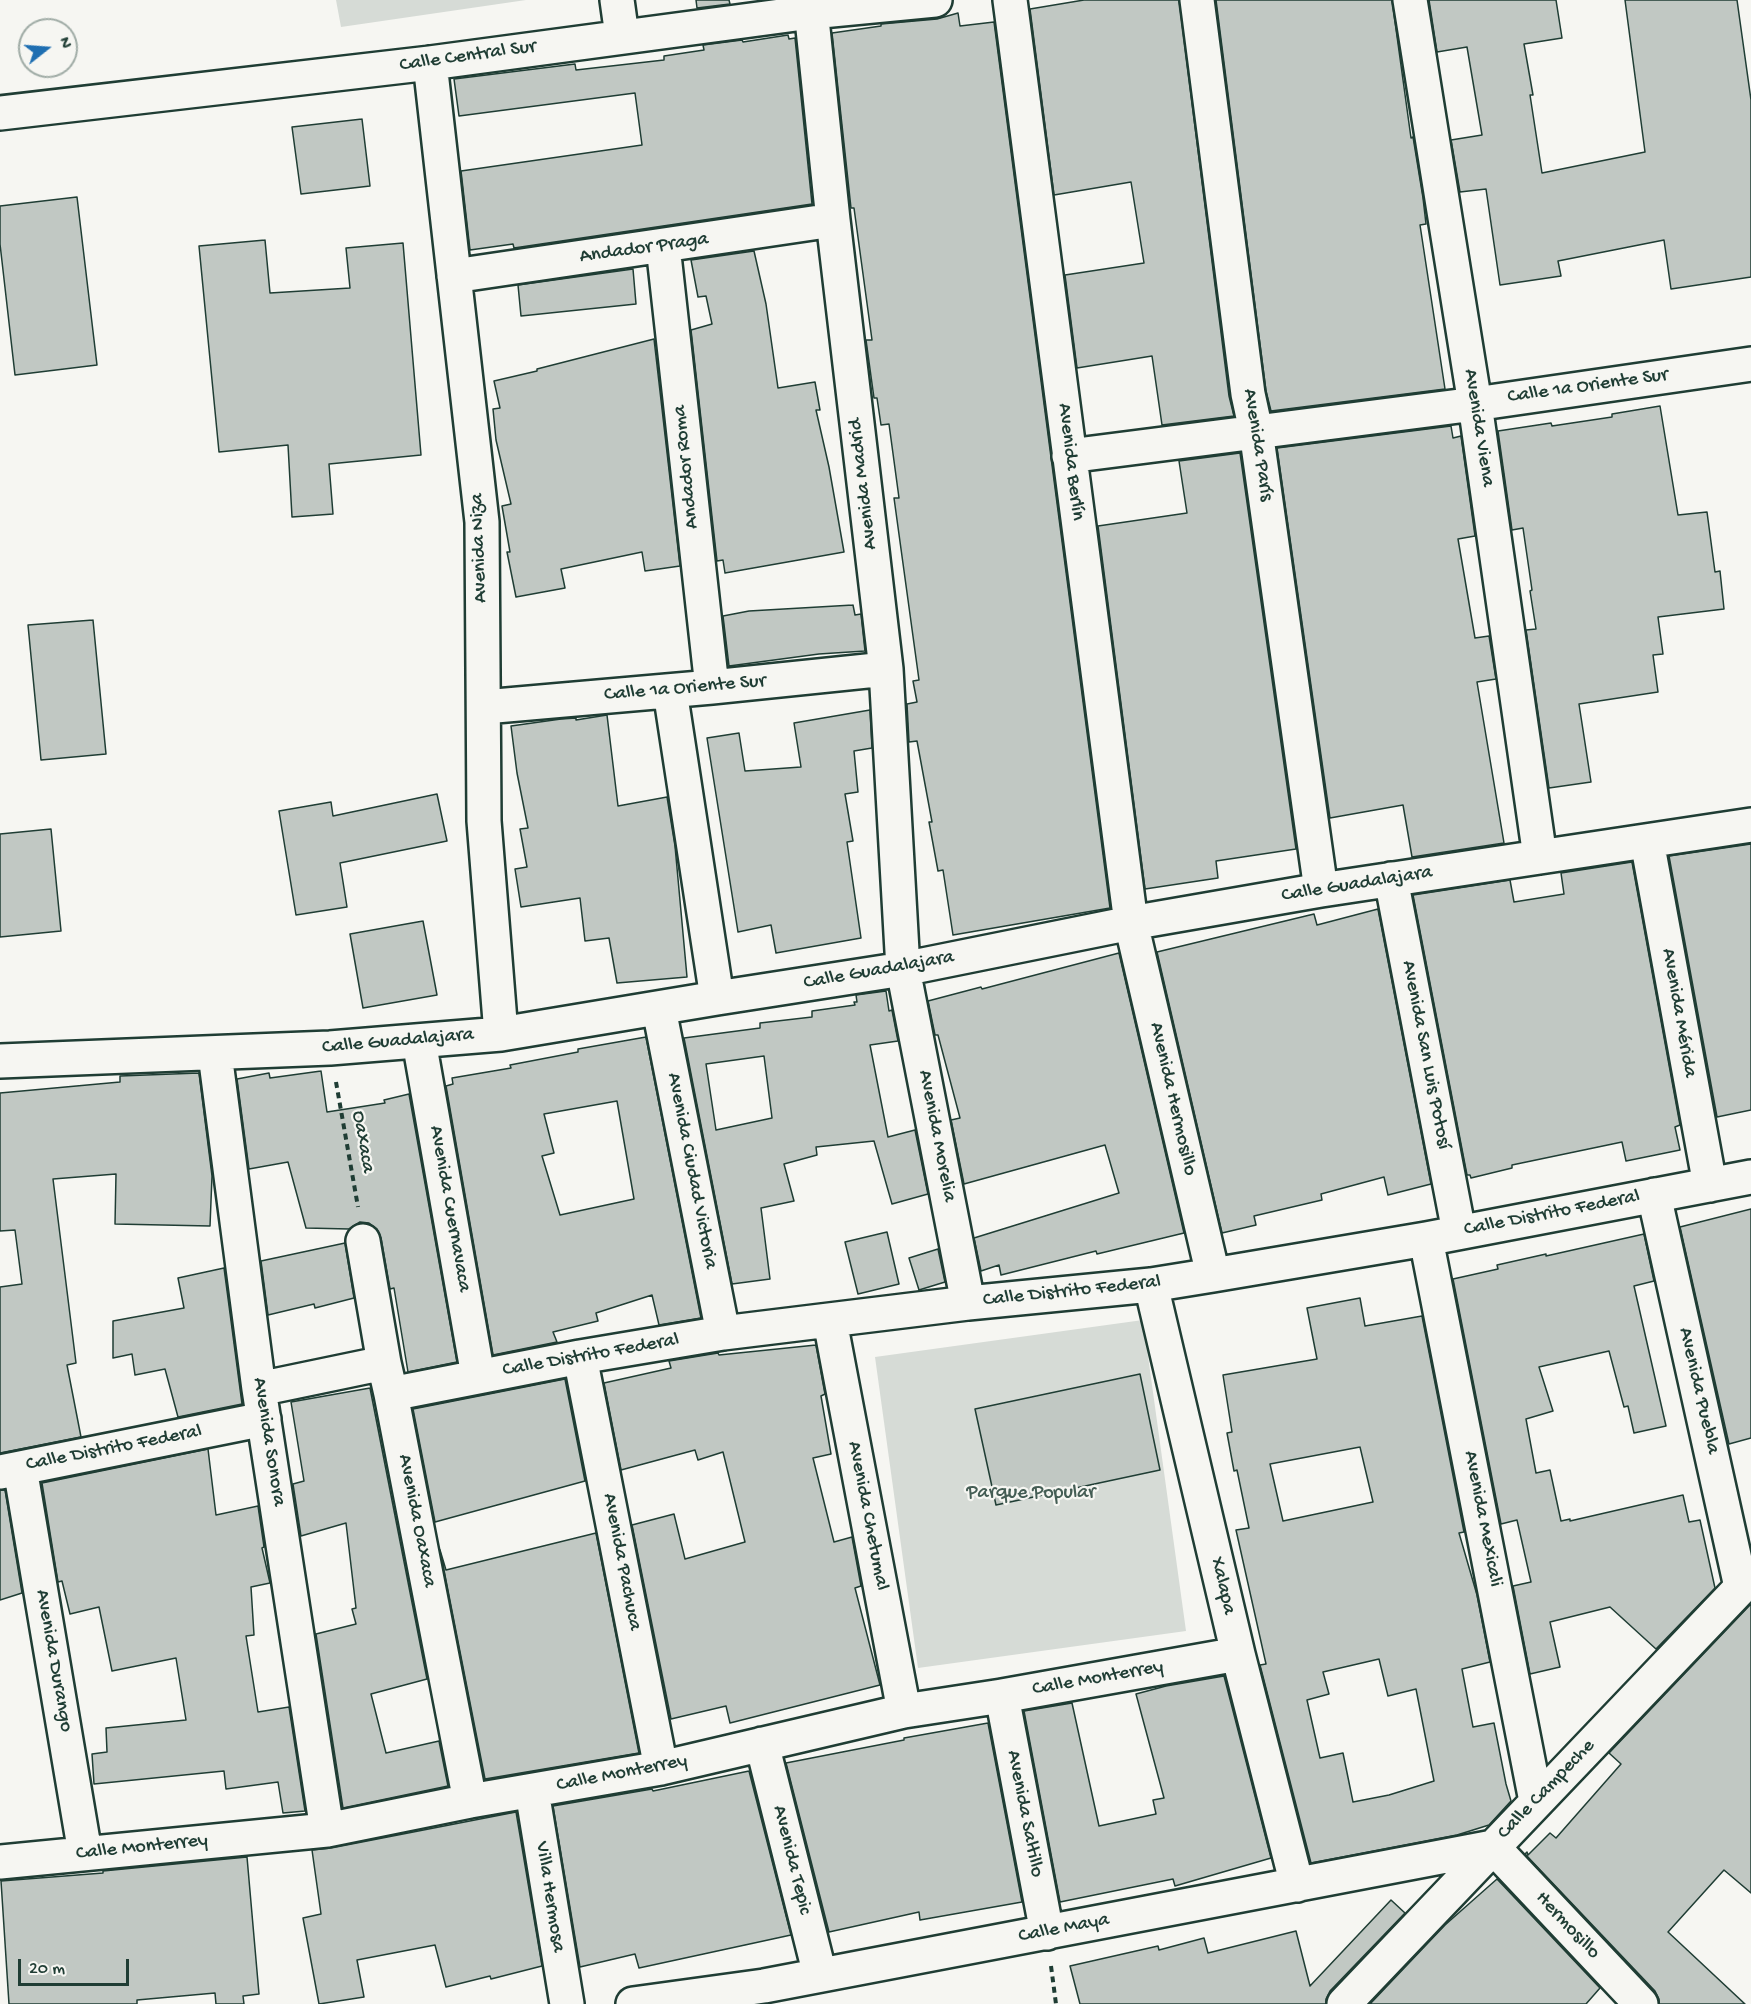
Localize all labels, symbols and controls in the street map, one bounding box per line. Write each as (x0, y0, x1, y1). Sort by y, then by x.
north arrow (18, 18, 78, 78)
text: N (53, 35, 74, 51)
street label: Calle Central Sur (398, 36, 538, 78)
street label: Andador Praga (578, 228, 710, 270)
street label: Calle 1a Oriente Sur (1506, 364, 1670, 410)
street label: Avenida Viena (1457, 367, 1499, 489)
street label: Avenida París (1236, 387, 1278, 503)
street label: Avenida Berlín (1051, 402, 1089, 522)
street label: Andador Roma (669, 404, 705, 530)
street label: Avenida Madrid (844, 417, 884, 551)
street label: Avenida Niza (466, 493, 494, 603)
street label: Calle 1a Oriente Sur (603, 670, 767, 708)
street label: Calle Guadalajara (1280, 861, 1434, 909)
street label: Calle Guadalajara (802, 946, 956, 996)
street label: Avenida Mérida (1655, 947, 1701, 1079)
street label: Avenida San Luis Potosí (1395, 959, 1455, 1151)
street label: Avenida Hermosillo (1143, 1020, 1201, 1178)
street label: Calle Guadalajara (321, 1023, 475, 1061)
street label: Avenida Morelia (911, 1068, 961, 1204)
street label: Avenida Ciudad Victoria (660, 1071, 722, 1271)
street label: Oaxaca (345, 1109, 379, 1175)
street label: Avenida Cuernavaca (423, 1124, 475, 1294)
street label: Calle Distrito Federal (1462, 1185, 1642, 1243)
street label: Calle Distrito Federal (982, 1271, 1162, 1313)
street label: Avenida Puebla (1672, 1325, 1724, 1457)
street label: Calle Distrito Federal (501, 1329, 681, 1383)
street label: Avenida Sonora (246, 1376, 290, 1508)
street label: Calle Distrito Federal (24, 1420, 204, 1478)
street label: Avenida Chetumal (841, 1439, 893, 1593)
street label: Avenida Mexicali (1457, 1449, 1507, 1589)
street label: Avenida Oaxaca (391, 1452, 441, 1590)
park label: Parque Popular (967, 1482, 1095, 1506)
street label: Avenida Pachuca (596, 1491, 646, 1633)
street label: Xalapa (1204, 1555, 1240, 1617)
street label: Avenida Durango (29, 1588, 77, 1734)
street label: Calle Monterrey (1031, 1656, 1165, 1702)
street label: Calle Campeche (1493, 1735, 1601, 1845)
street label: Avenida Saltillo (1000, 1748, 1048, 1880)
street label: Calle Monterrey (555, 1750, 689, 1798)
street label: Avenida Tepic (766, 1803, 816, 1917)
street label: Calle Monterrey (75, 1829, 209, 1867)
street label: Villa Hermosa (528, 1840, 570, 1954)
street label: Hermosillo (1529, 1887, 1605, 1965)
street label: Calle Maya (1017, 1908, 1111, 1950)
scale bar (21, 1947, 132, 1985)
text: 20 m (29, 1959, 65, 1980)

